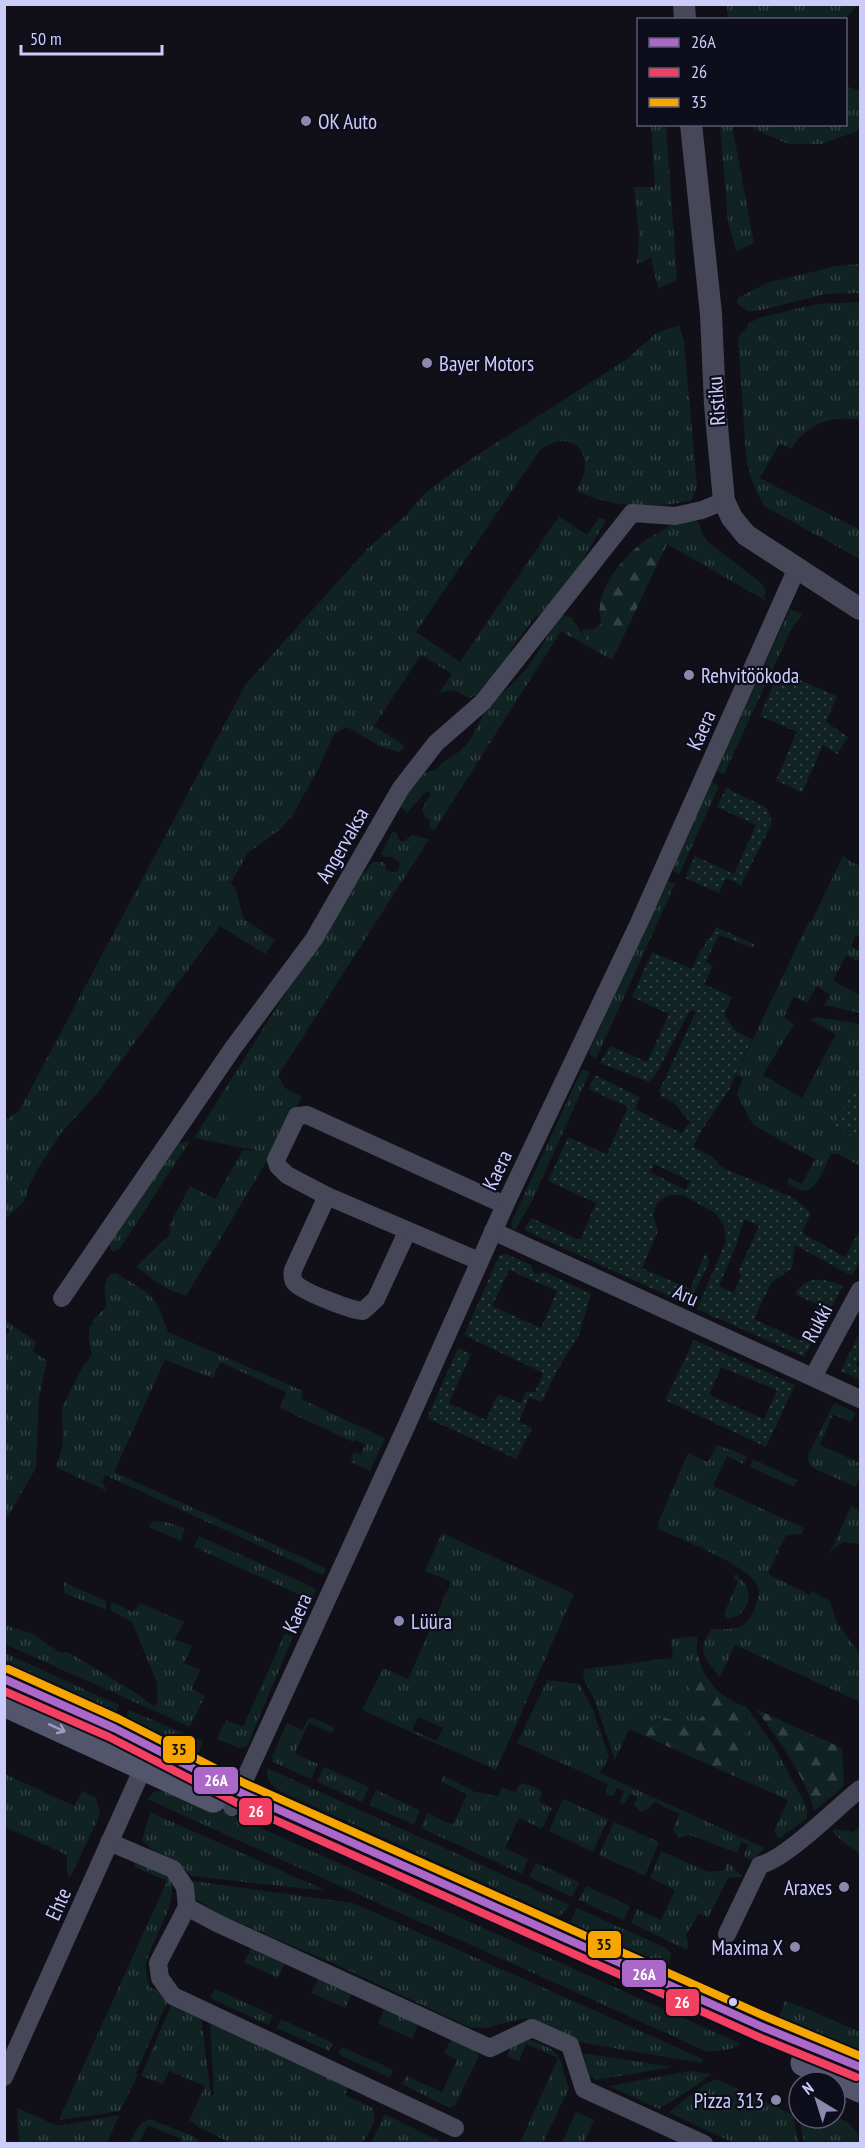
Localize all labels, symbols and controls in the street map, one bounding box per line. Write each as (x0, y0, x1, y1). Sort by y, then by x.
scale bar (21, 18, 162, 56)
legend (637, 18, 847, 126)
text: 50 m (30, 27, 62, 50)
text: 26A (691, 30, 716, 53)
text: 26 (691, 60, 707, 83)
text: 35 (691, 90, 707, 113)
place label: OK Auto (318, 108, 377, 135)
marker: OK Auto (299, 114, 313, 128)
place label: Bayer Motors (439, 350, 534, 377)
marker: Bayer Motors (420, 356, 434, 370)
street label: Ristiku (701, 375, 731, 427)
place label: Rehvitöökoda (701, 662, 799, 689)
marker: Rehvitöökoda (682, 668, 696, 682)
street label: Kaera (680, 706, 722, 754)
street label: Angervaksa (310, 802, 374, 888)
street label: Kaera (476, 1146, 518, 1194)
street label: Aru (669, 1278, 703, 1312)
street label: Rukki (796, 1299, 838, 1347)
street label: Kaera (276, 1589, 318, 1637)
place label: Lüüra (411, 1608, 452, 1635)
marker: Lüüra (392, 1614, 406, 1628)
one-way arrow (48, 1722, 66, 1734)
line badge: 35 (162, 1735, 196, 1764)
text: 35 (171, 1739, 187, 1759)
line badge: 26A (193, 1766, 239, 1795)
text: 26A (204, 1770, 229, 1790)
line badge: 26 (238, 1797, 273, 1826)
text: 26 (248, 1801, 264, 1821)
place label: Araxes (784, 1874, 832, 1901)
marker: Araxes (837, 1880, 851, 1894)
street label: Ehte (39, 1884, 77, 1924)
line badge: 35 (587, 1930, 622, 1959)
text: 35 (596, 1934, 612, 1954)
place label: Maxima X (711, 1934, 783, 1961)
marker: Maxima X (788, 1940, 802, 1954)
line badge: 26A (621, 1959, 667, 1988)
text: 26A (632, 1964, 657, 1984)
line badge: 26 (665, 1988, 700, 2017)
text: 26 (674, 1992, 690, 2012)
unlabelled marker (727, 1996, 739, 2008)
north arrow (787, 2070, 847, 2130)
text: N (798, 2078, 817, 2099)
place label: Pizza 313 (694, 2087, 764, 2114)
marker: Pizza 313 (769, 2093, 783, 2107)

